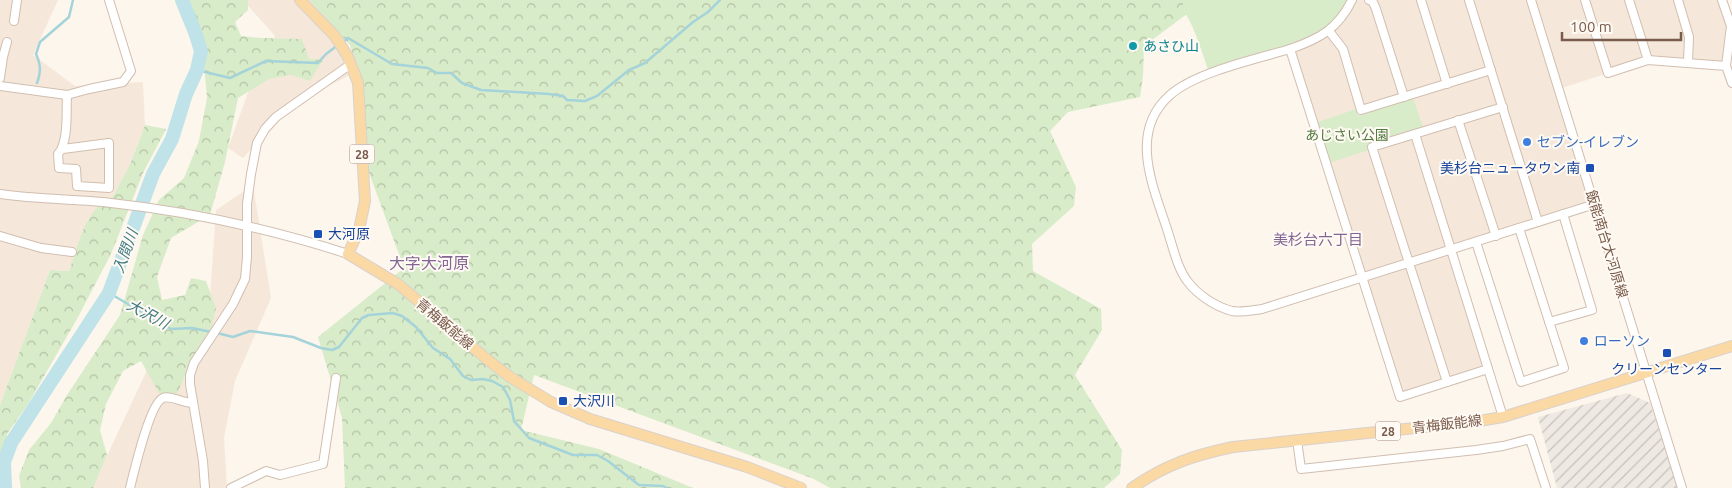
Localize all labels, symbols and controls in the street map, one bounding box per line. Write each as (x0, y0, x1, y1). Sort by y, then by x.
scale bar (1562, 10, 1681, 42)
text: 100 m (1570, 18, 1612, 35)
place label: あさひ山 (1143, 38, 1199, 54)
marker: あさひ山 (1127, 40, 1139, 52)
park label: あじさい公園 (1305, 127, 1389, 143)
place label: セブン-イレブン (1537, 134, 1639, 150)
marker: セブン-イレブン (1521, 136, 1533, 148)
road number: 28 (350, 144, 374, 164)
place label: 美杉台ニュータウン南 (1440, 160, 1580, 176)
marker: 美杉台ニュータウン南 (1584, 162, 1596, 174)
street label: 飯能南台大河原線 (1583, 188, 1631, 300)
water label: 入間川 (109, 225, 141, 275)
place label: 大河原 (328, 226, 370, 242)
marker: 大河原 (312, 228, 324, 240)
district label: 美杉台六丁目 (1273, 231, 1363, 248)
district label: 大字大河原 (389, 254, 469, 272)
street label: 青梅飯能線 (413, 295, 477, 353)
water label: 大沢川 (124, 296, 174, 333)
place label: ローソン (1594, 333, 1650, 349)
marker: ローソン (1578, 335, 1590, 347)
marker: クリーンセンター (1661, 347, 1673, 359)
place label: クリーンセンター (1611, 361, 1723, 377)
place label: 大沢川 (573, 393, 615, 409)
marker: 大沢川 (557, 395, 569, 407)
street label: 青梅飯能線 (1411, 412, 1483, 436)
road number: 28 (1376, 422, 1400, 441)

